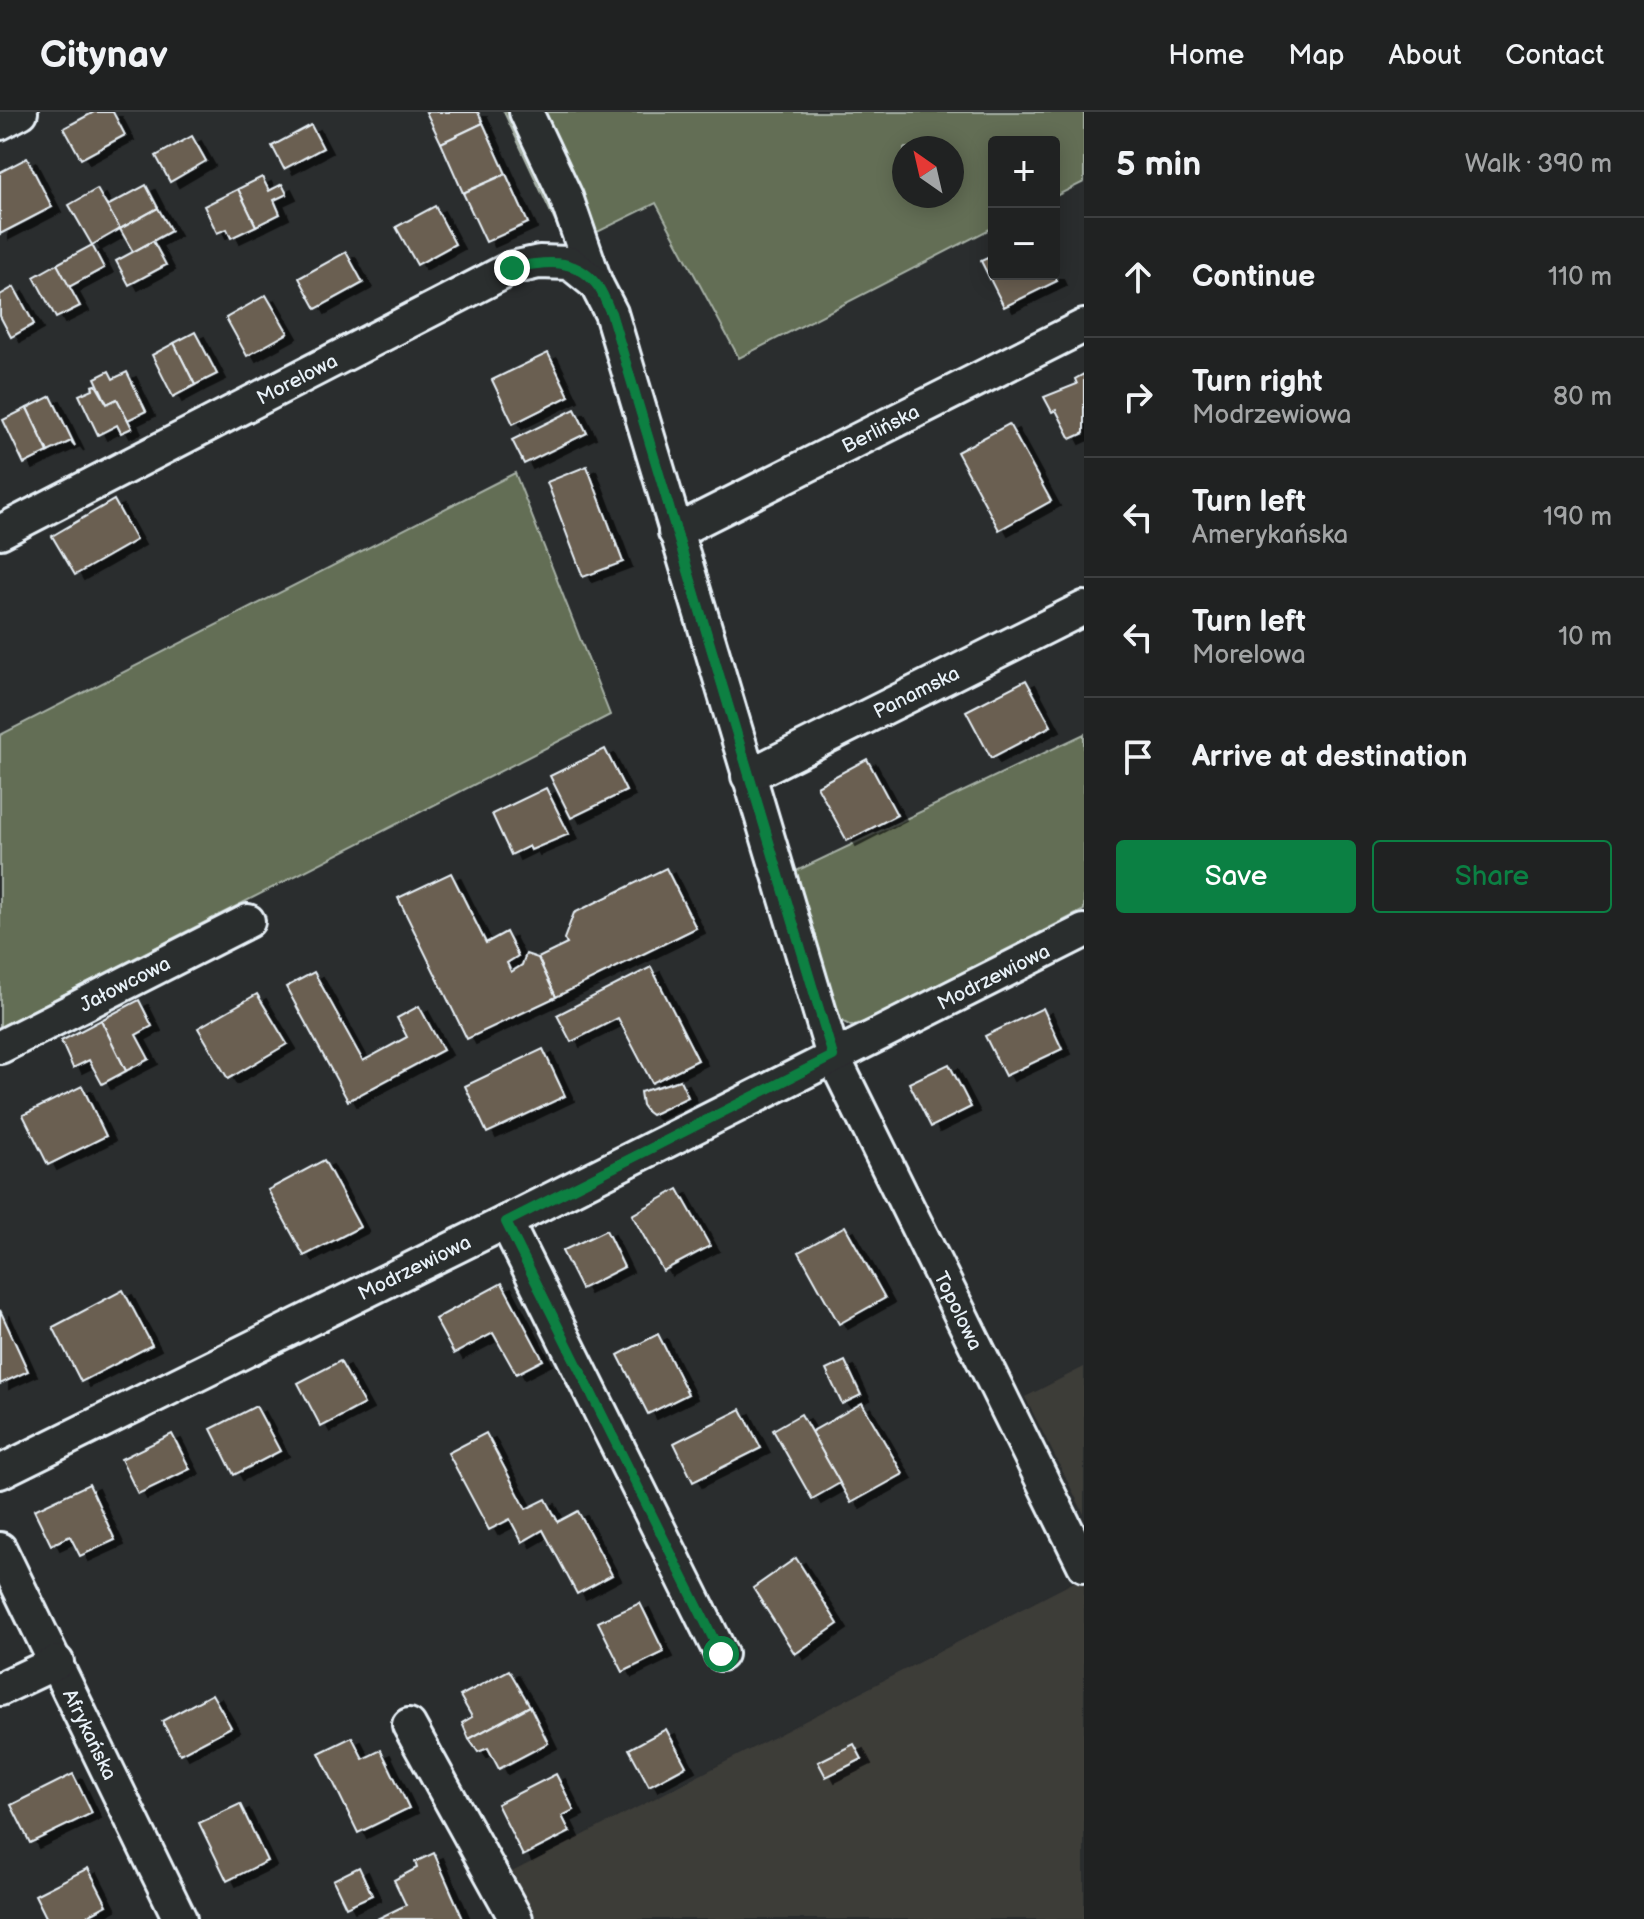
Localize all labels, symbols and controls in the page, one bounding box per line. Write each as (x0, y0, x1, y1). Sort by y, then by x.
text: Citynav (40, 33, 167, 78)
text: Home (1168, 39, 1244, 72)
text: Map (1288, 39, 1345, 72)
text: About (1389, 39, 1461, 72)
text: Contact (1505, 39, 1604, 72)
north arrow (892, 136, 964, 208)
map controls (988, 136, 1060, 280)
button: + (988, 136, 1060, 208)
text: 5 min (1116, 144, 1201, 185)
text: Walk · 390 m (1465, 149, 1612, 180)
button: − (988, 208, 1060, 280)
route end (494, 250, 530, 286)
icon: ahead (1116, 255, 1160, 299)
text: Continue (1192, 259, 1315, 295)
text: 110 m (1548, 262, 1612, 293)
street label: Morelowa (253, 349, 342, 411)
text: Turn right (1192, 364, 1323, 400)
icon: right (1116, 375, 1160, 419)
text: 80 m (1553, 382, 1612, 413)
street label: Berlińska (838, 400, 924, 459)
text: Modrzewiowa (1192, 400, 1352, 431)
text: Turn left (1192, 484, 1306, 520)
icon: left (1116, 495, 1160, 539)
text: 190 m (1543, 502, 1612, 533)
text: Amerykańska (1192, 520, 1348, 551)
text: Turn left (1192, 604, 1306, 640)
icon: left (1116, 615, 1160, 659)
text: 10 m (1558, 622, 1612, 653)
text: Morelowa (1192, 640, 1306, 671)
street label: Panamska (870, 661, 964, 724)
icon: arrive (1116, 735, 1160, 779)
text: Arrive at destination (1192, 739, 1468, 775)
button: Save (1116, 840, 1356, 913)
button: Share (1372, 840, 1612, 913)
street label: Modrzewiowa (934, 939, 1054, 1016)
street label: Jałowcowa (76, 951, 175, 1017)
street label: Modrzewiowa (354, 1230, 475, 1306)
street label: Topolowa (928, 1268, 987, 1354)
route start (703, 1636, 739, 1672)
street label: Afrykańska (57, 1685, 121, 1784)

